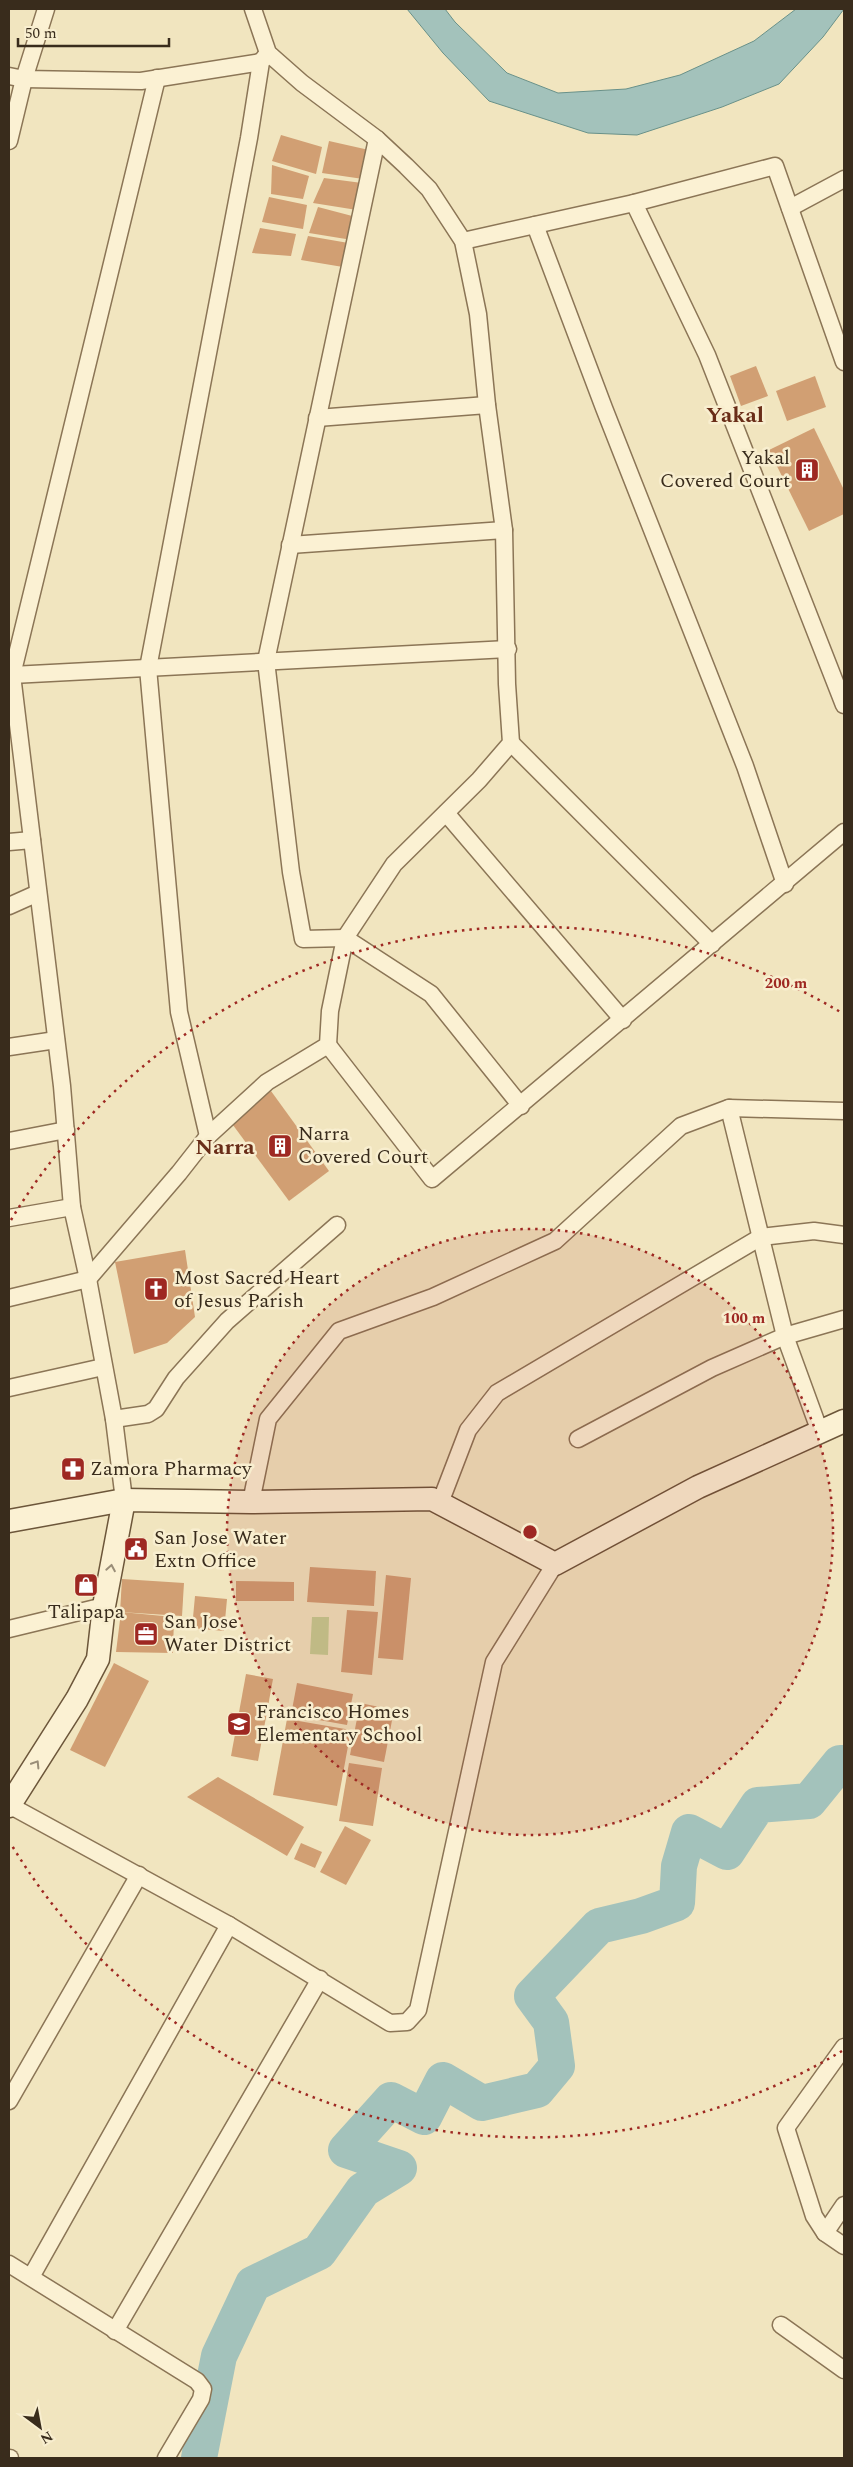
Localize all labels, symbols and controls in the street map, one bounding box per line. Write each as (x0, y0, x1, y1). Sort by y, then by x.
scale bar (18, 15, 169, 47)
text: 50 m (25, 22, 57, 45)
district label: Yakal (706, 399, 764, 432)
place label: Yakal Covered Court (660, 443, 790, 496)
building icon: Yakal Covered Court (794, 457, 820, 483)
text: 200 m (765, 972, 808, 995)
place label: Narra Covered Court (298, 1119, 428, 1172)
district label: Narra (195, 1131, 255, 1164)
building icon: Narra Covered Court (267, 1133, 293, 1159)
place label: Most Sacred Heart of Jesus Parish (174, 1263, 339, 1316)
church icon: Most Sacred Heart of Jesus Parish (143, 1276, 169, 1302)
text: 100 m (723, 1307, 766, 1330)
place label: Zamora Pharmacy (90, 1454, 253, 1484)
pharmacy icon: Zamora Pharmacy (60, 1456, 86, 1482)
place label: San Jose Water Extn Office (154, 1523, 287, 1576)
centre of rings (521, 1523, 539, 1541)
public building icon: San Jose Water Extn Office (123, 1536, 149, 1562)
one-way arrow (106, 1563, 116, 1572)
shop icon: Talipapa (73, 1572, 99, 1598)
place label: Talipapa (48, 1597, 125, 1627)
place label: San Jose Water District (164, 1607, 291, 1660)
office icon: San Jose Water District (133, 1621, 159, 1647)
place label: Francisco Homes Elementary School (256, 1697, 422, 1750)
school or university icon: Francisco Homes Elementary School (226, 1711, 252, 1737)
one-way arrow (29, 1761, 39, 1770)
north arrow (15, 2402, 65, 2452)
text: N (36, 2426, 57, 2450)

